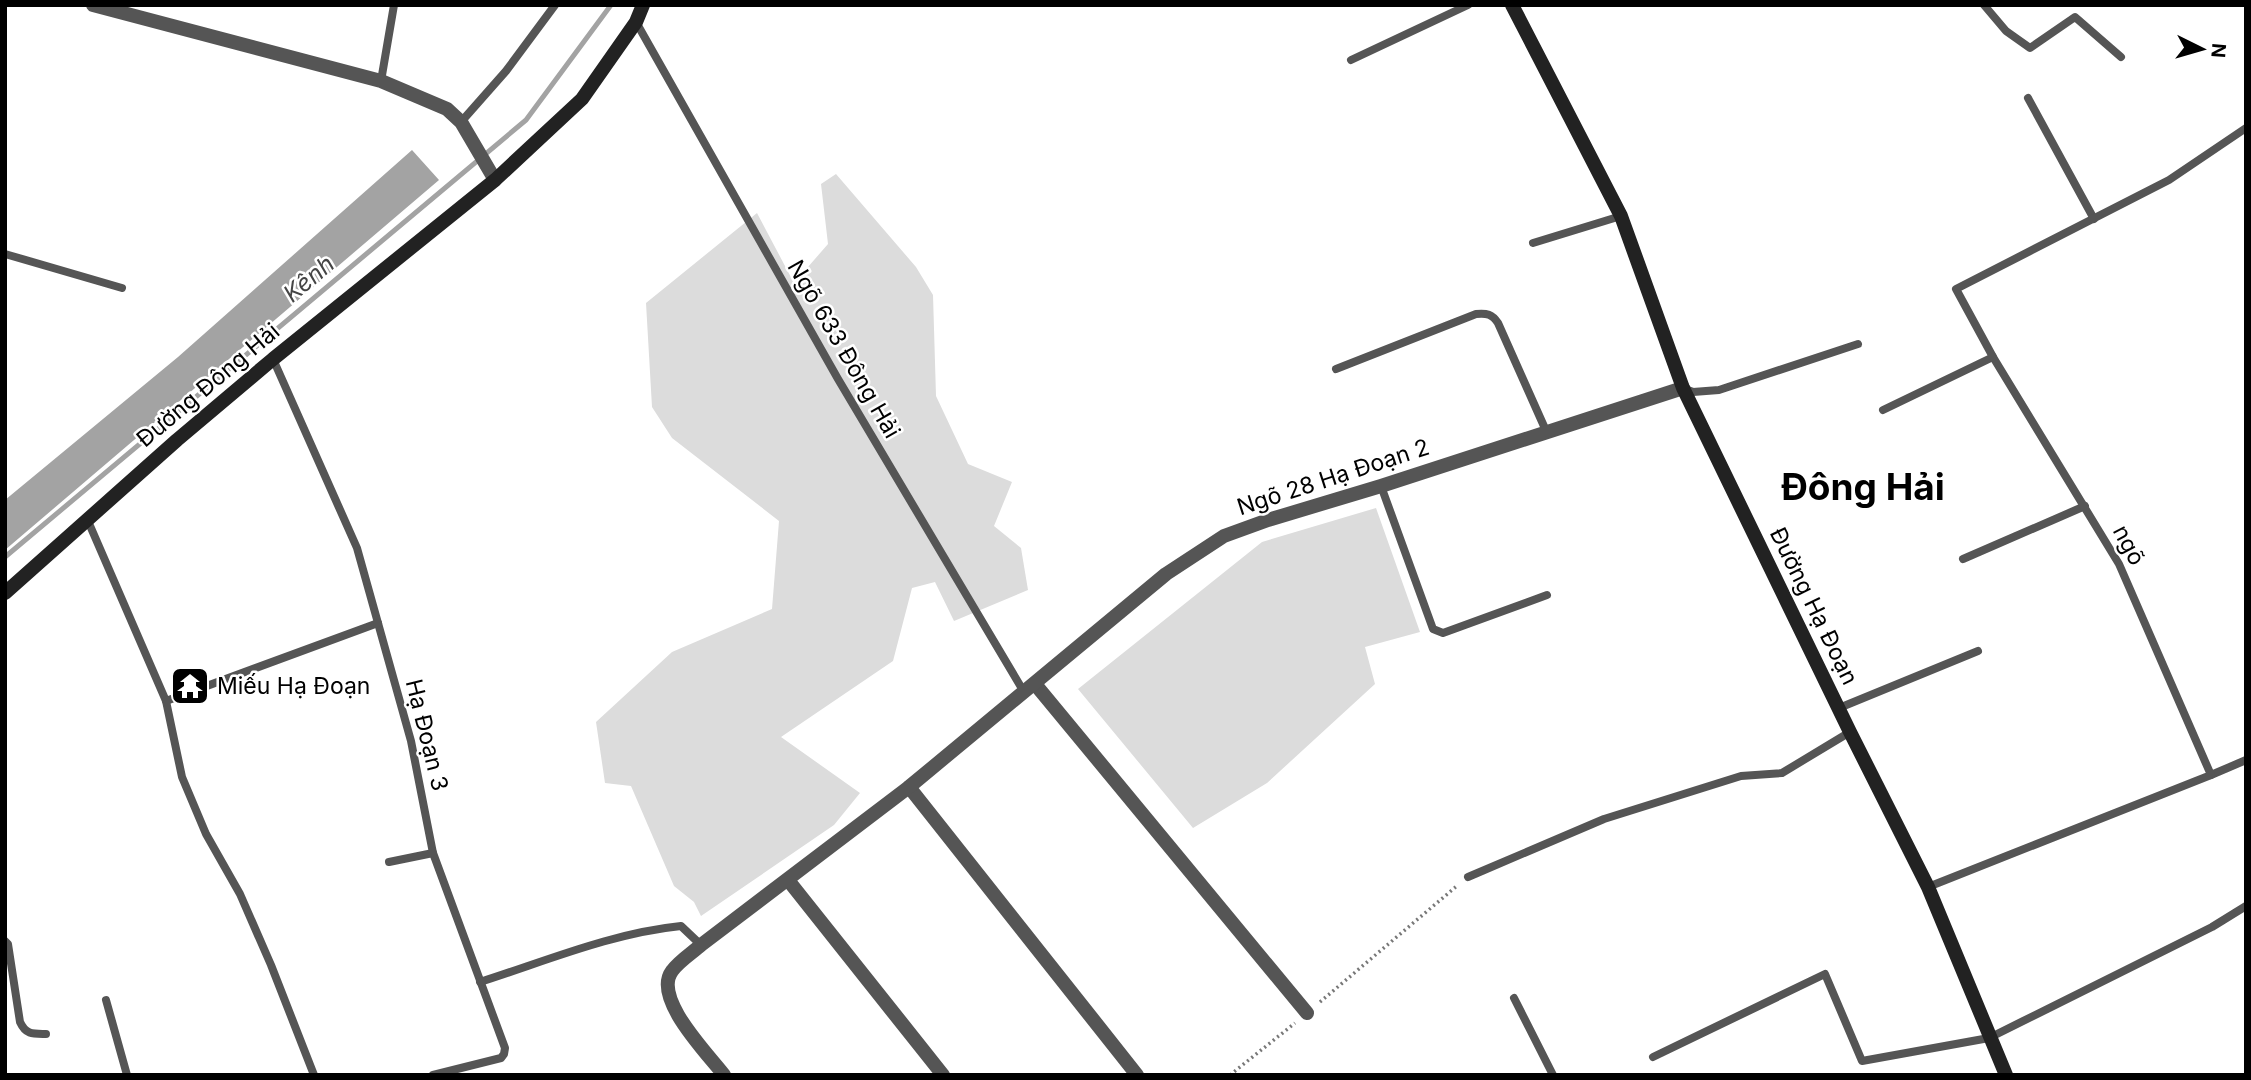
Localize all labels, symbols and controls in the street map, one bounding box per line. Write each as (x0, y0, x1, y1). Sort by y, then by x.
north arrow (2167, 14, 2237, 84)
text: N (2206, 42, 2231, 59)
water label: Kênh (277, 249, 340, 308)
street label: Ngõ 633 Đông Hải (782, 255, 906, 443)
street label: Đường Đông Hải (131, 317, 285, 453)
street label: Ngõ 28 Hạ Đoạn 2 (1233, 433, 1433, 521)
district label: Đông Hải (1781, 464, 1945, 509)
street label: ngõ (2107, 520, 2151, 570)
street label: Đường Hạ Đoạn (1764, 523, 1864, 689)
temple icon: Miếu Hạ Đoạn (169, 665, 211, 707)
place label: Miếu Hạ Đoạn (217, 672, 370, 700)
street label: Hạ Đoạn 3 (400, 676, 454, 794)

